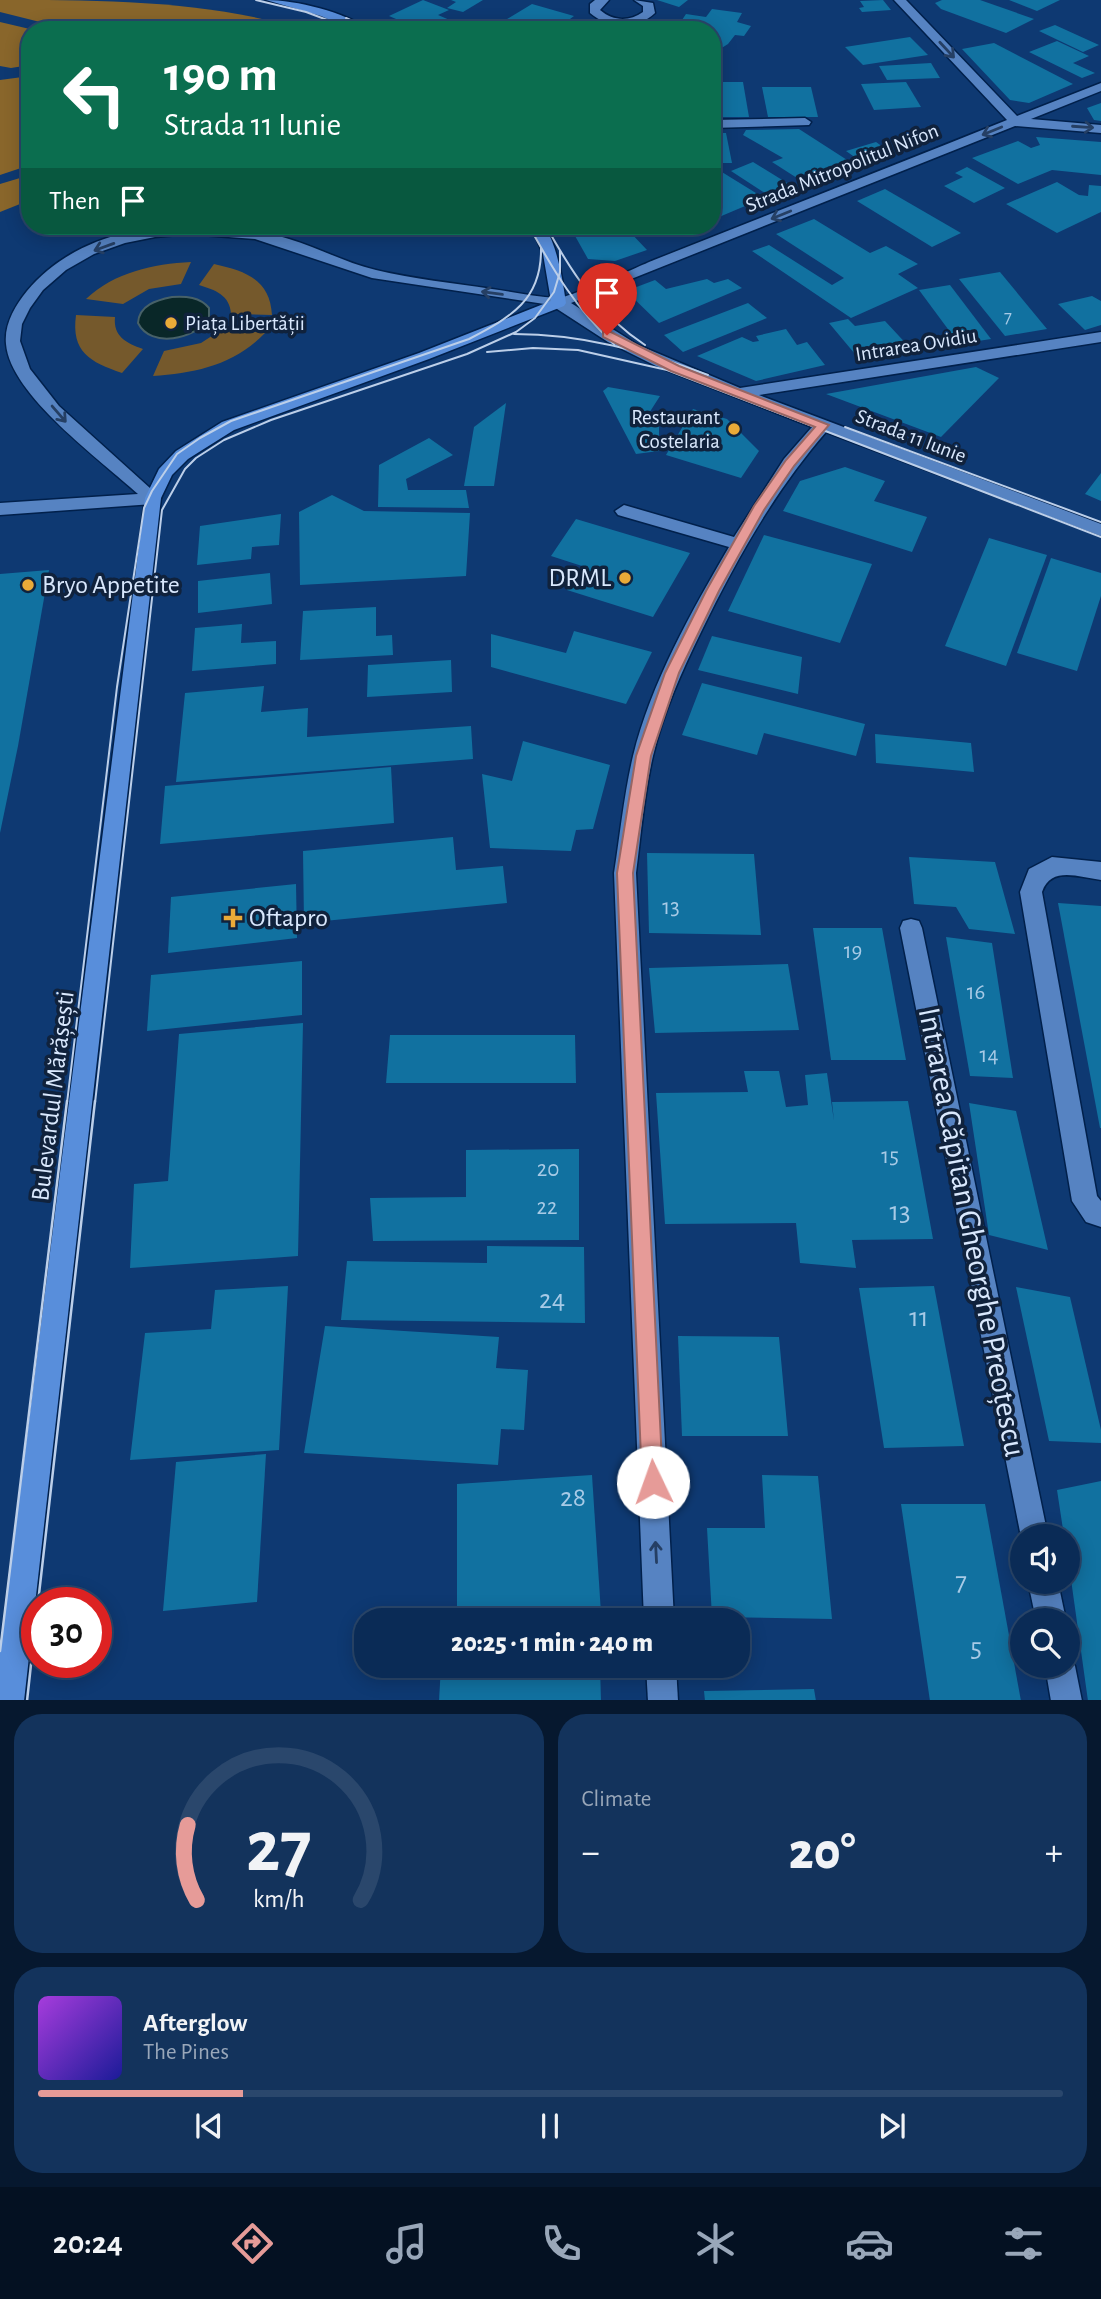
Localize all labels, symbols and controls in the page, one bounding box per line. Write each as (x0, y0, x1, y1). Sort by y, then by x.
one-way arrow (939, 41, 956, 58)
icon: left (49, 49, 140, 140)
text: 190 m (164, 51, 278, 100)
text: Strada 11 Iunie (164, 109, 341, 141)
street label: Strada Mitropolitul Nifon (743, 120, 941, 216)
one-way arrow (1071, 121, 1094, 134)
one-way arrow (982, 126, 1004, 139)
icon: arrive (114, 182, 152, 220)
text: Then (49, 188, 100, 214)
one-way arrow (770, 209, 792, 222)
one-way arrow (93, 242, 115, 254)
pin (577, 263, 637, 335)
icon: arrive (588, 274, 626, 312)
one-way arrow (481, 286, 504, 299)
house number: 7 (1004, 308, 1012, 327)
place label: Piața Libertății (185, 313, 305, 336)
marker: Piața Libertății (163, 315, 179, 331)
street label: Intrarea Ovidiu (854, 325, 978, 365)
one-way arrow (51, 405, 67, 423)
street label: Strada 11 Iunie (853, 405, 969, 467)
place label: Restaurant Costelaria (631, 407, 720, 452)
marker: Restaurant Costelaria (726, 421, 742, 437)
place label: DRML (548, 565, 611, 591)
marker: DRML (617, 570, 633, 586)
place label: Bryo Appetite (42, 572, 180, 598)
marker: Bryo Appetite (20, 577, 36, 593)
house number: 13 (662, 896, 680, 919)
place label: Oftapro (249, 905, 328, 931)
marker: Oftapro (223, 908, 243, 928)
house number: 19 (844, 940, 862, 963)
house number: 16 (967, 981, 985, 1004)
street label: Bulevardul Mărășești (27, 989, 81, 1203)
street label: Intrarea Căpitan Gheorghe Preoțescu (911, 1005, 1031, 1460)
house number: 14 (980, 1044, 998, 1067)
house number: 15 (881, 1145, 899, 1168)
house number: 20 (537, 1158, 559, 1181)
house number: 22 (537, 1196, 557, 1219)
house number: 13 (889, 1198, 911, 1226)
house number: 24 (539, 1286, 565, 1314)
house number: 11 (909, 1304, 929, 1332)
position arrow (616, 1445, 690, 1519)
house number: 28 (560, 1484, 586, 1512)
map controls (1010, 1524, 1080, 1678)
button: sound (1010, 1524, 1080, 1594)
one-way arrow (649, 1541, 662, 1564)
house number: 7 (955, 1568, 967, 1596)
speed limit sign: 30 (21, 1587, 112, 1678)
button: search (1010, 1608, 1080, 1678)
text: 20:25 · 1 min · 240 m (451, 1630, 653, 1656)
house number: 5 (970, 1634, 982, 1662)
text: Climate (582, 1788, 651, 1811)
text: 27 (246, 1812, 312, 1885)
text: 20° (789, 1826, 856, 1878)
text: − (582, 1834, 600, 1872)
text: + (1045, 1834, 1063, 1872)
text: km/h (253, 1886, 305, 1911)
text: Afterglow (143, 2010, 247, 2036)
text: The Pines (143, 2041, 229, 2064)
icon: previous (190, 2107, 228, 2145)
icon: pause (531, 2107, 569, 2145)
icon: next (873, 2107, 911, 2145)
icon: directions (228, 2219, 277, 2268)
icon: music (382, 2219, 431, 2268)
icon: phone (537, 2219, 586, 2268)
icon: climate (691, 2219, 740, 2268)
icon: car (845, 2219, 894, 2268)
icon: filters (999, 2219, 1048, 2268)
text: 20:24 (53, 2227, 123, 2259)

